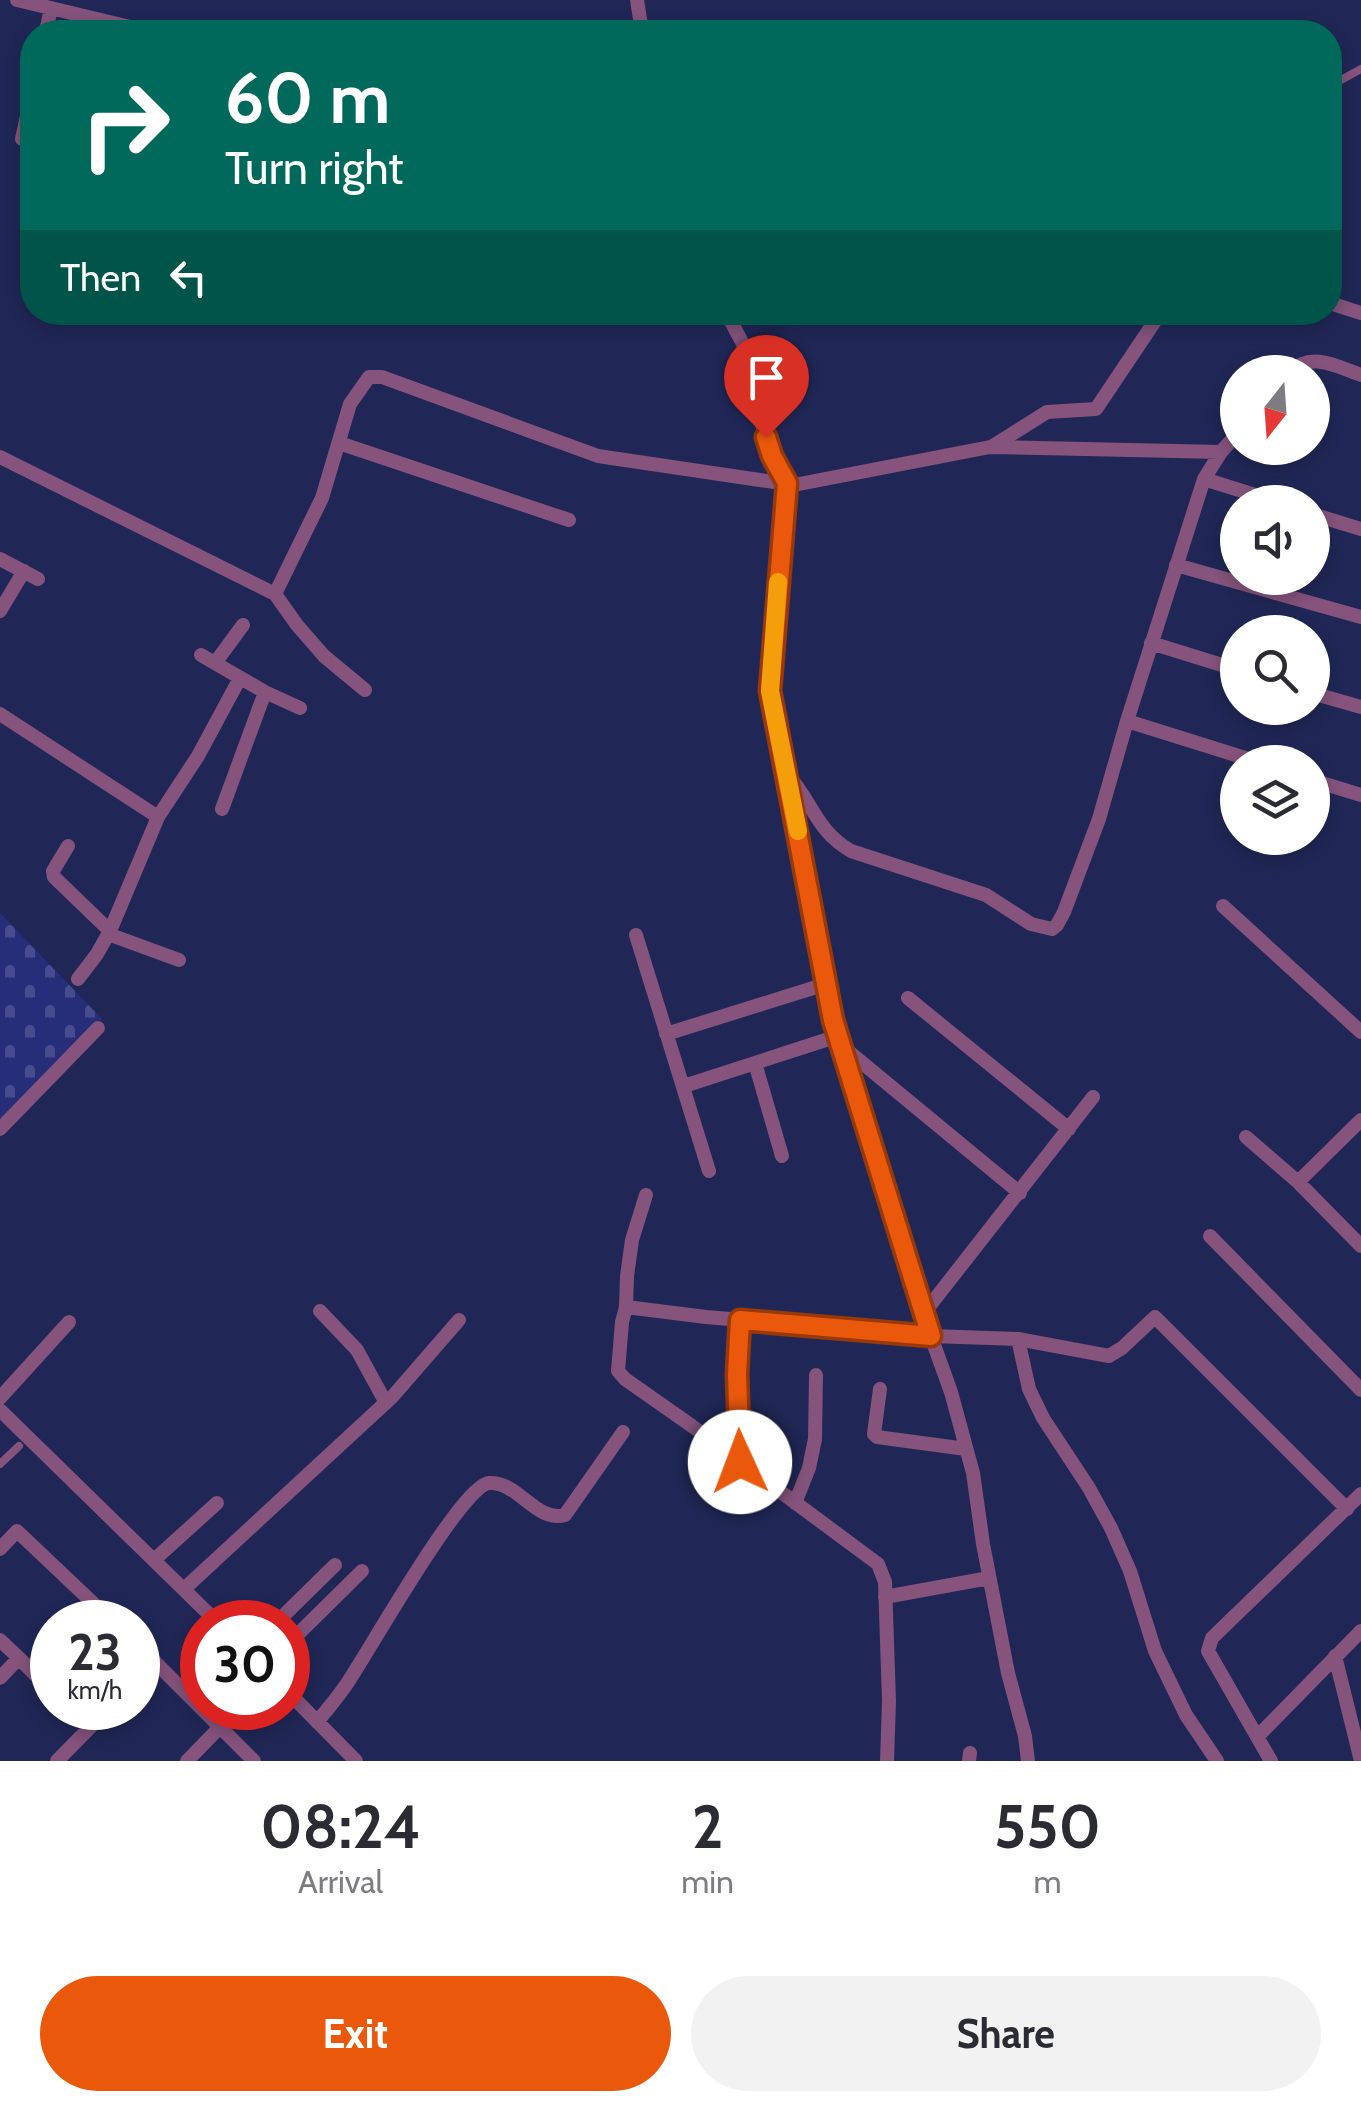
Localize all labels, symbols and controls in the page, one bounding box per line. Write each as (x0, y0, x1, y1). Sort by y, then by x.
text: 60 m (225, 55, 390, 141)
icon: right (60, 60, 190, 190)
text: Turn right (225, 141, 404, 195)
icon: left (161, 250, 216, 305)
text: Then (60, 254, 141, 301)
pin (724, 335, 809, 438)
icon: arrive (739, 350, 794, 405)
north arrow (1220, 355, 1330, 465)
map controls (1220, 355, 1330, 855)
button: sound (1220, 485, 1330, 595)
button: search (1220, 615, 1330, 725)
button: layers (1220, 745, 1330, 855)
position arrow (688, 1410, 792, 1514)
speed limit sign: 30 (180, 1600, 310, 1730)
text: 23 (68, 1622, 122, 1683)
text: km/h (68, 1675, 122, 1705)
text: 08:24 (260, 1790, 421, 1863)
text: 2 (692, 1790, 723, 1863)
text: 550 (994, 1790, 1101, 1863)
text: Arrival (298, 1862, 383, 1901)
text: min (681, 1862, 734, 1901)
text: m (1033, 1862, 1061, 1901)
button: Exit (40, 1976, 671, 2091)
button: Share (691, 1976, 1321, 2091)

